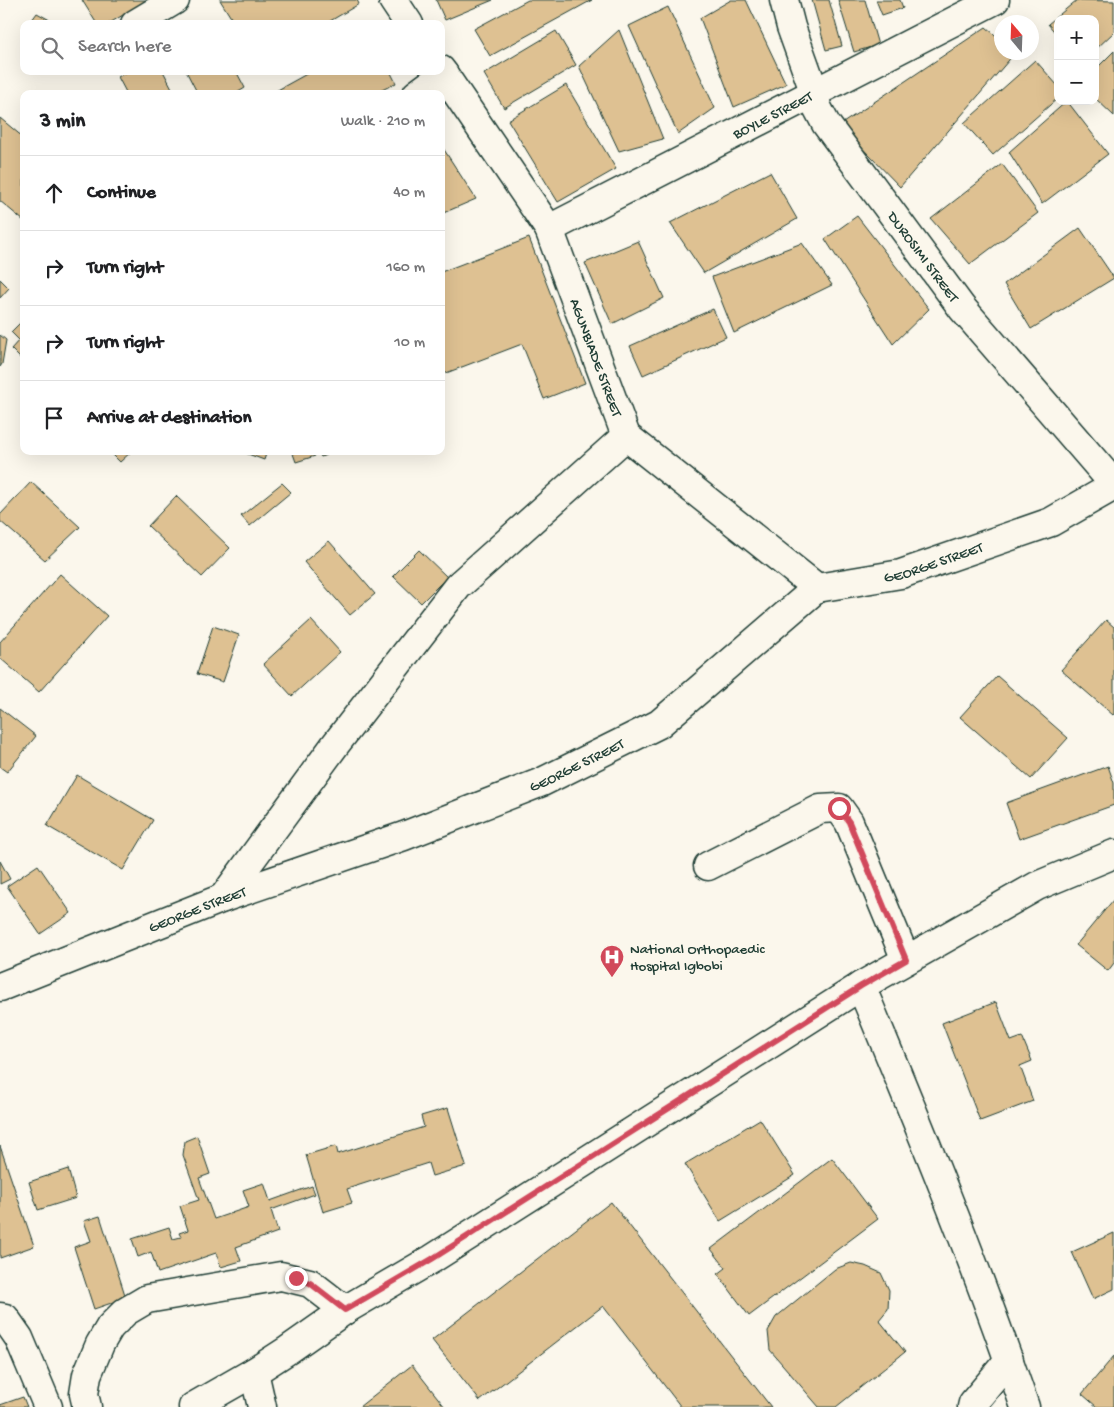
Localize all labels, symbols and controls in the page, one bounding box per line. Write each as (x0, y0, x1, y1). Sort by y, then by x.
north arrow (994, 15, 1039, 60)
map controls (1054, 15, 1099, 105)
button: + (1054, 15, 1099, 60)
search box (20, 20, 445, 75)
icon: search (38, 34, 66, 62)
text: Search here (78, 36, 172, 59)
button: − (1054, 60, 1099, 105)
street label: BOYLE STREET (729, 88, 817, 145)
text: 3 min (40, 110, 85, 135)
text: Walk · 210 m (341, 113, 425, 132)
icon: ahead (40, 179, 68, 207)
text: Continue (87, 182, 156, 205)
text: 40 m (393, 184, 425, 203)
street label: DUROSIMI STREET (882, 208, 962, 308)
icon: right (40, 254, 68, 282)
text: Turn right (87, 257, 163, 280)
text: 160 m (386, 259, 425, 278)
street label: AGUNBIADE STREET (565, 296, 625, 421)
icon: right (40, 329, 68, 357)
text: Turn right (87, 332, 163, 355)
text: 10 m (394, 334, 425, 353)
icon: arrive (40, 404, 68, 432)
text: Arrive at destination (87, 407, 251, 430)
street label: GEORGE STREET (883, 539, 987, 588)
street label: GEORGE STREET (527, 735, 629, 797)
route start (828, 797, 851, 820)
street label: GEORGE STREET (146, 883, 250, 938)
place label: National Orthopaedic Hospital Igbobi (630, 941, 765, 976)
hospital icon: National Orthopaedic Hospital Igbobi (599, 944, 625, 978)
route end (285, 1267, 308, 1290)

